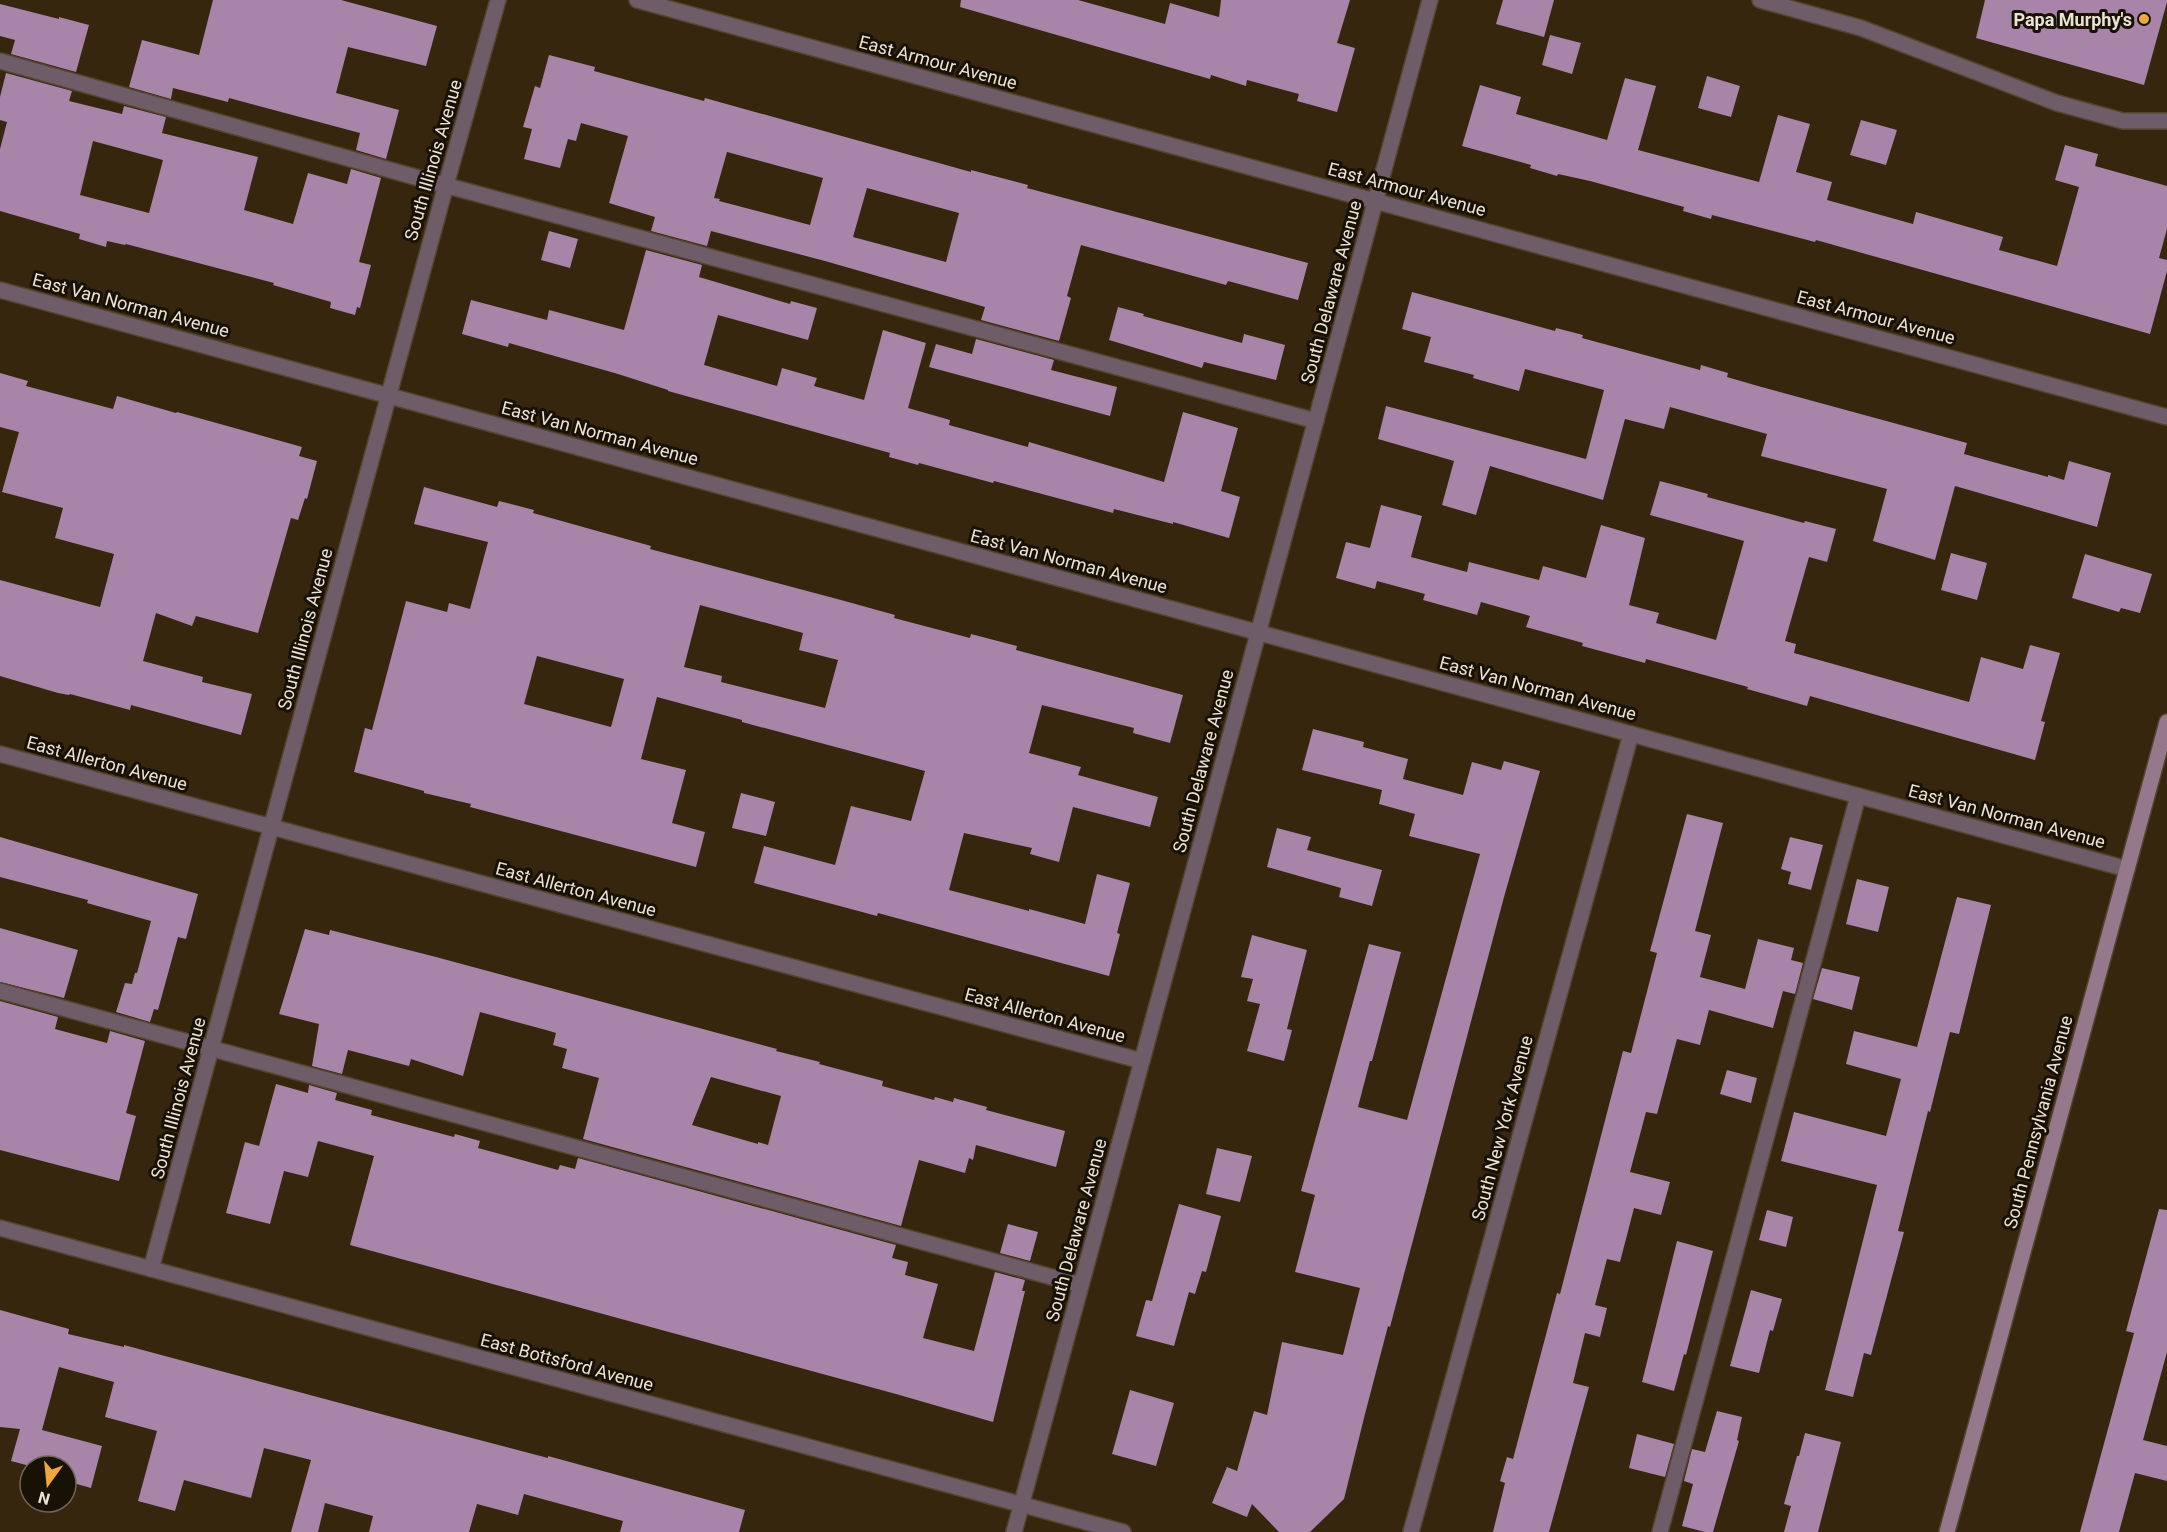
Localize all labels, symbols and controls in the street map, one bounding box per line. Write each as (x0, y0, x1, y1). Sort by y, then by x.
place label: Papa Murphy's (2013, 9, 2132, 30)
marker: Papa Murphy's (2137, 12, 2151, 26)
street label: East Armour Avenue (857, 31, 1019, 93)
street label: South Illinois Avenue (400, 77, 466, 243)
street label: East Armour Avenue (1326, 158, 1488, 220)
street label: South Delaware Avenue (1296, 198, 1366, 386)
street label: East Van Norman Avenue (30, 269, 232, 341)
street label: East Armour Avenue (1795, 286, 1957, 348)
street label: East Van Norman Avenue (499, 397, 701, 469)
street label: East Van Norman Avenue (968, 525, 1170, 597)
street label: South Illinois Avenue (273, 546, 337, 712)
street label: East Van Norman Avenue (1437, 652, 1639, 724)
street label: South Delaware Avenue (1168, 667, 1238, 855)
street label: East Allerton Avenue (24, 731, 190, 795)
street label: East Van Norman Avenue (1906, 780, 2108, 852)
street label: East Allerton Avenue (493, 857, 659, 921)
street label: East Allerton Avenue (962, 983, 1128, 1047)
street label: South Pennsylvania Avenue (1999, 1013, 2077, 1231)
street label: South Illinois Avenue (146, 1015, 210, 1181)
street label: South New York Avenue (1467, 1033, 1537, 1223)
street label: South Delaware Avenue (1041, 1136, 1111, 1324)
street label: East Bottsford Avenue (478, 1329, 656, 1395)
north arrow (18, 1454, 78, 1514)
text: N (36, 1487, 52, 1509)

